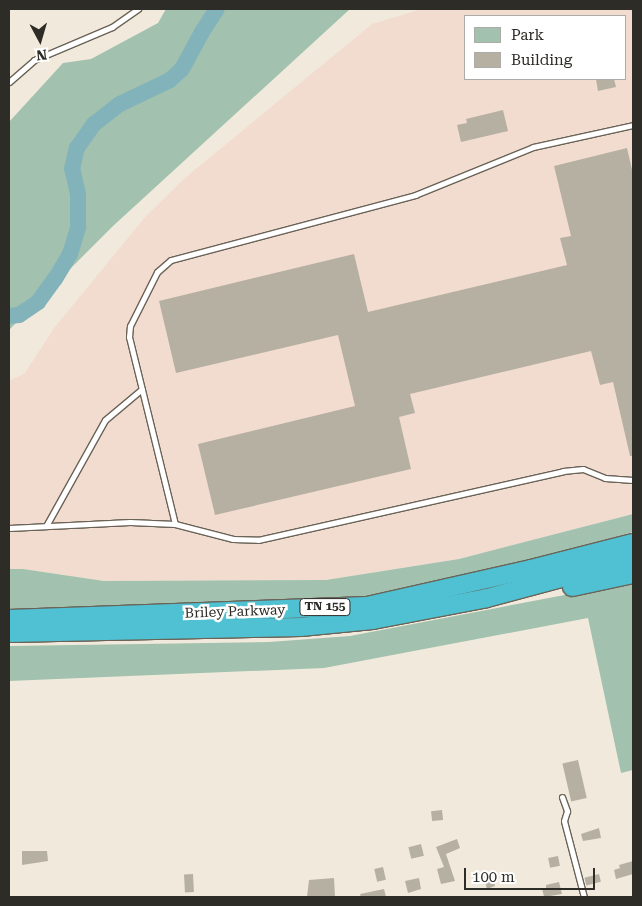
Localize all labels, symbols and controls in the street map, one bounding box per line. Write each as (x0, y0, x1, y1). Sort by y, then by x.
north arrow (15, 15, 65, 65)
legend (464, 15, 627, 80)
text: Park (511, 26, 544, 44)
text: N (35, 46, 48, 63)
text: Building (511, 51, 572, 69)
road number: TN 155 (299, 598, 351, 616)
street label: Briley Parkway (184, 601, 286, 621)
scale bar (467, 858, 598, 890)
text: 100 m (472, 868, 515, 886)

